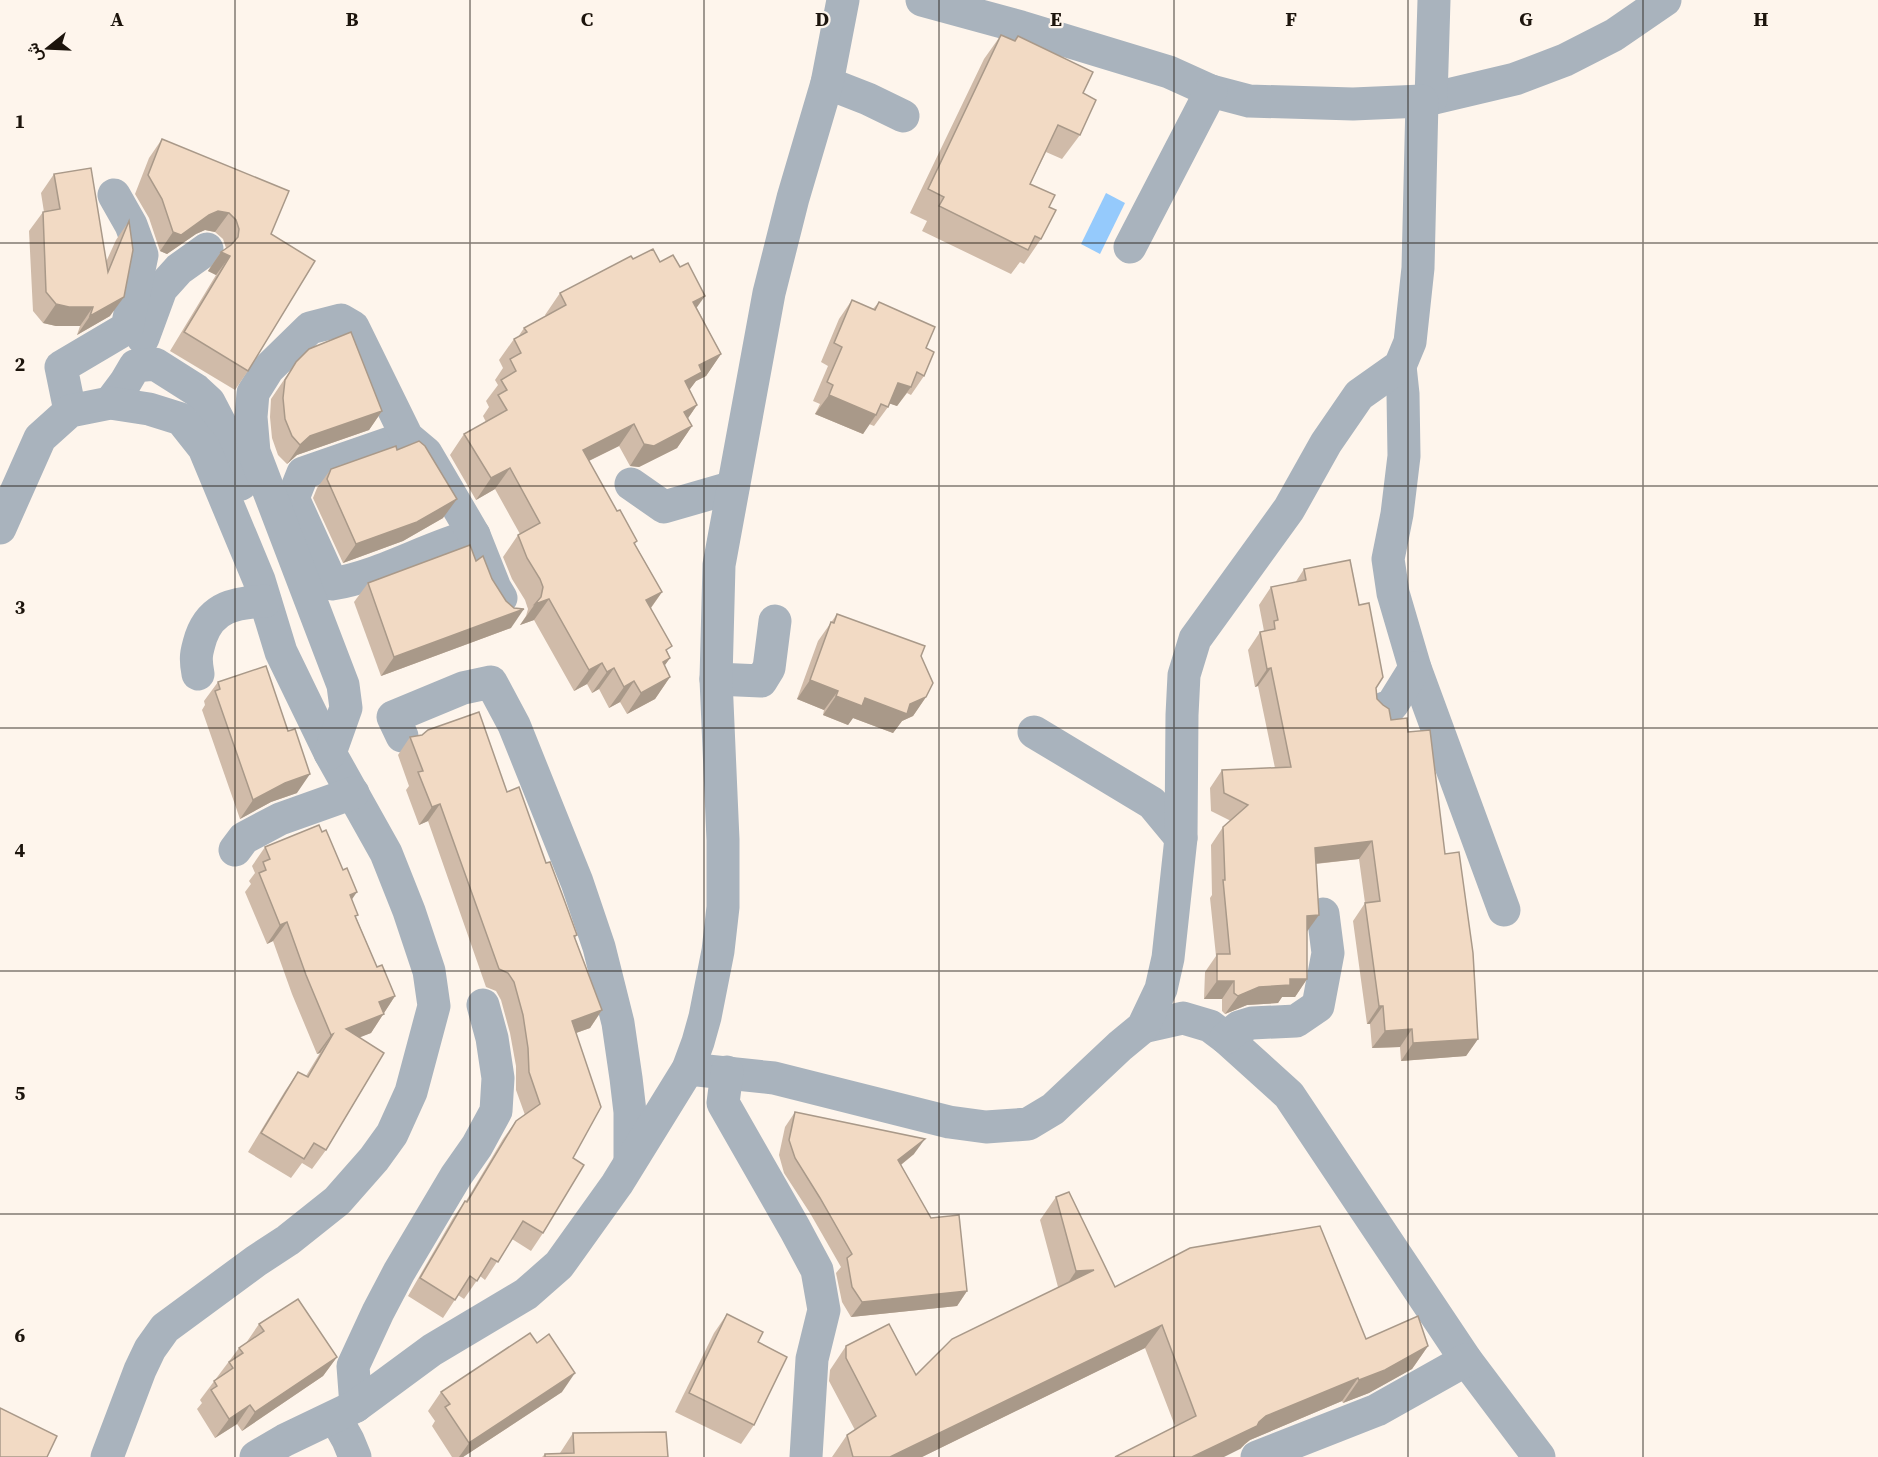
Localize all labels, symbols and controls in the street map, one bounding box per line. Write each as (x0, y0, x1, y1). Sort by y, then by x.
text: A (110, 5, 124, 33)
text: B (345, 5, 359, 33)
text: C (581, 5, 593, 33)
text: D (815, 5, 829, 33)
text: E (1050, 5, 1062, 33)
text: F (1285, 5, 1297, 33)
text: G (1519, 5, 1533, 33)
text: H (1753, 5, 1769, 33)
north arrow (18, 18, 78, 78)
text: ش (20, 40, 47, 65)
text: 1 (15, 107, 25, 135)
text: 2 (15, 350, 26, 378)
text: 3 (15, 593, 26, 621)
text: 4 (15, 836, 26, 864)
text: 5 (15, 1079, 26, 1107)
text: 6 (15, 1321, 26, 1349)

